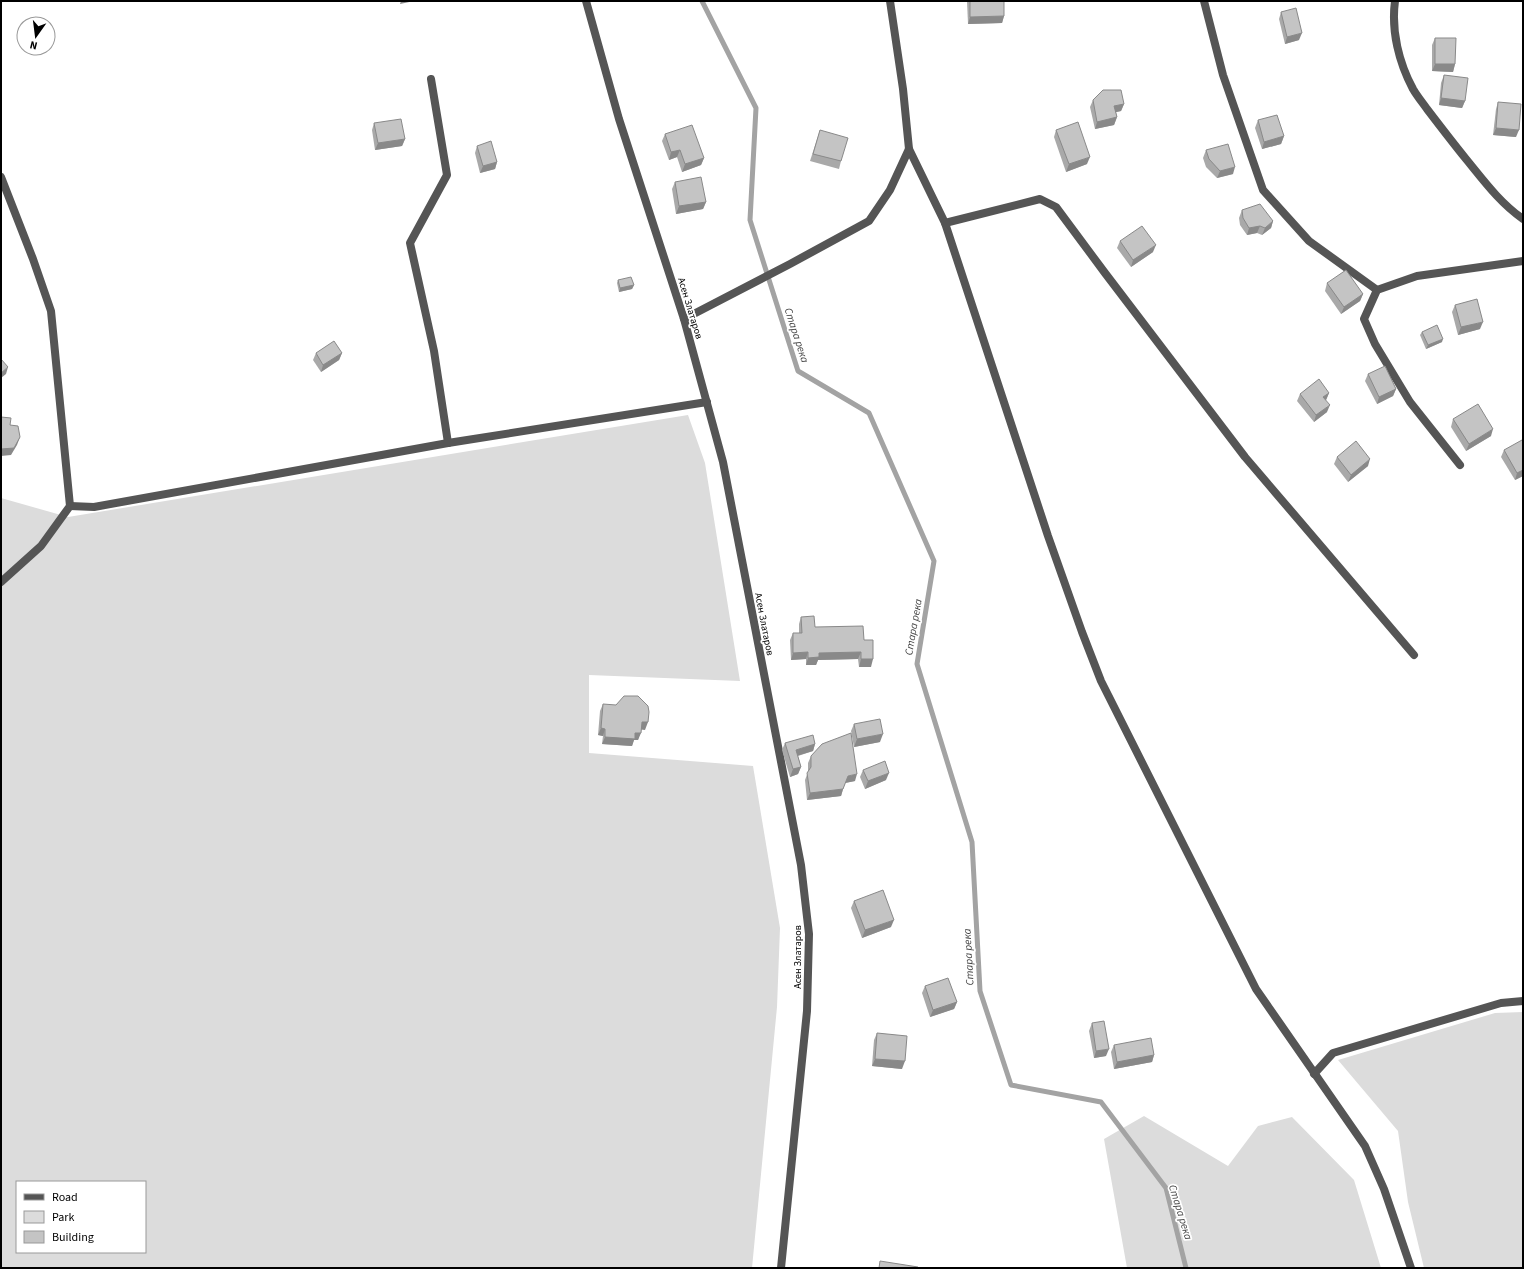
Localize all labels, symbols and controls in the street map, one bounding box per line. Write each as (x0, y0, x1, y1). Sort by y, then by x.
north arrow (16, 16, 56, 56)
text: N (28, 37, 39, 53)
street label: Асен Златаров (674, 276, 706, 341)
water label: Стара река (781, 306, 812, 365)
street label: Асен Златаров (751, 592, 777, 657)
water label: Стара река (901, 598, 926, 656)
street label: Асен Златаров (791, 925, 805, 989)
water label: Стара река (960, 928, 977, 986)
legend (16, 1181, 146, 1253)
water label: Стара река (1165, 1183, 1196, 1242)
text: Road (52, 1189, 78, 1206)
text: Park (52, 1209, 74, 1226)
text: Building (52, 1229, 94, 1246)

